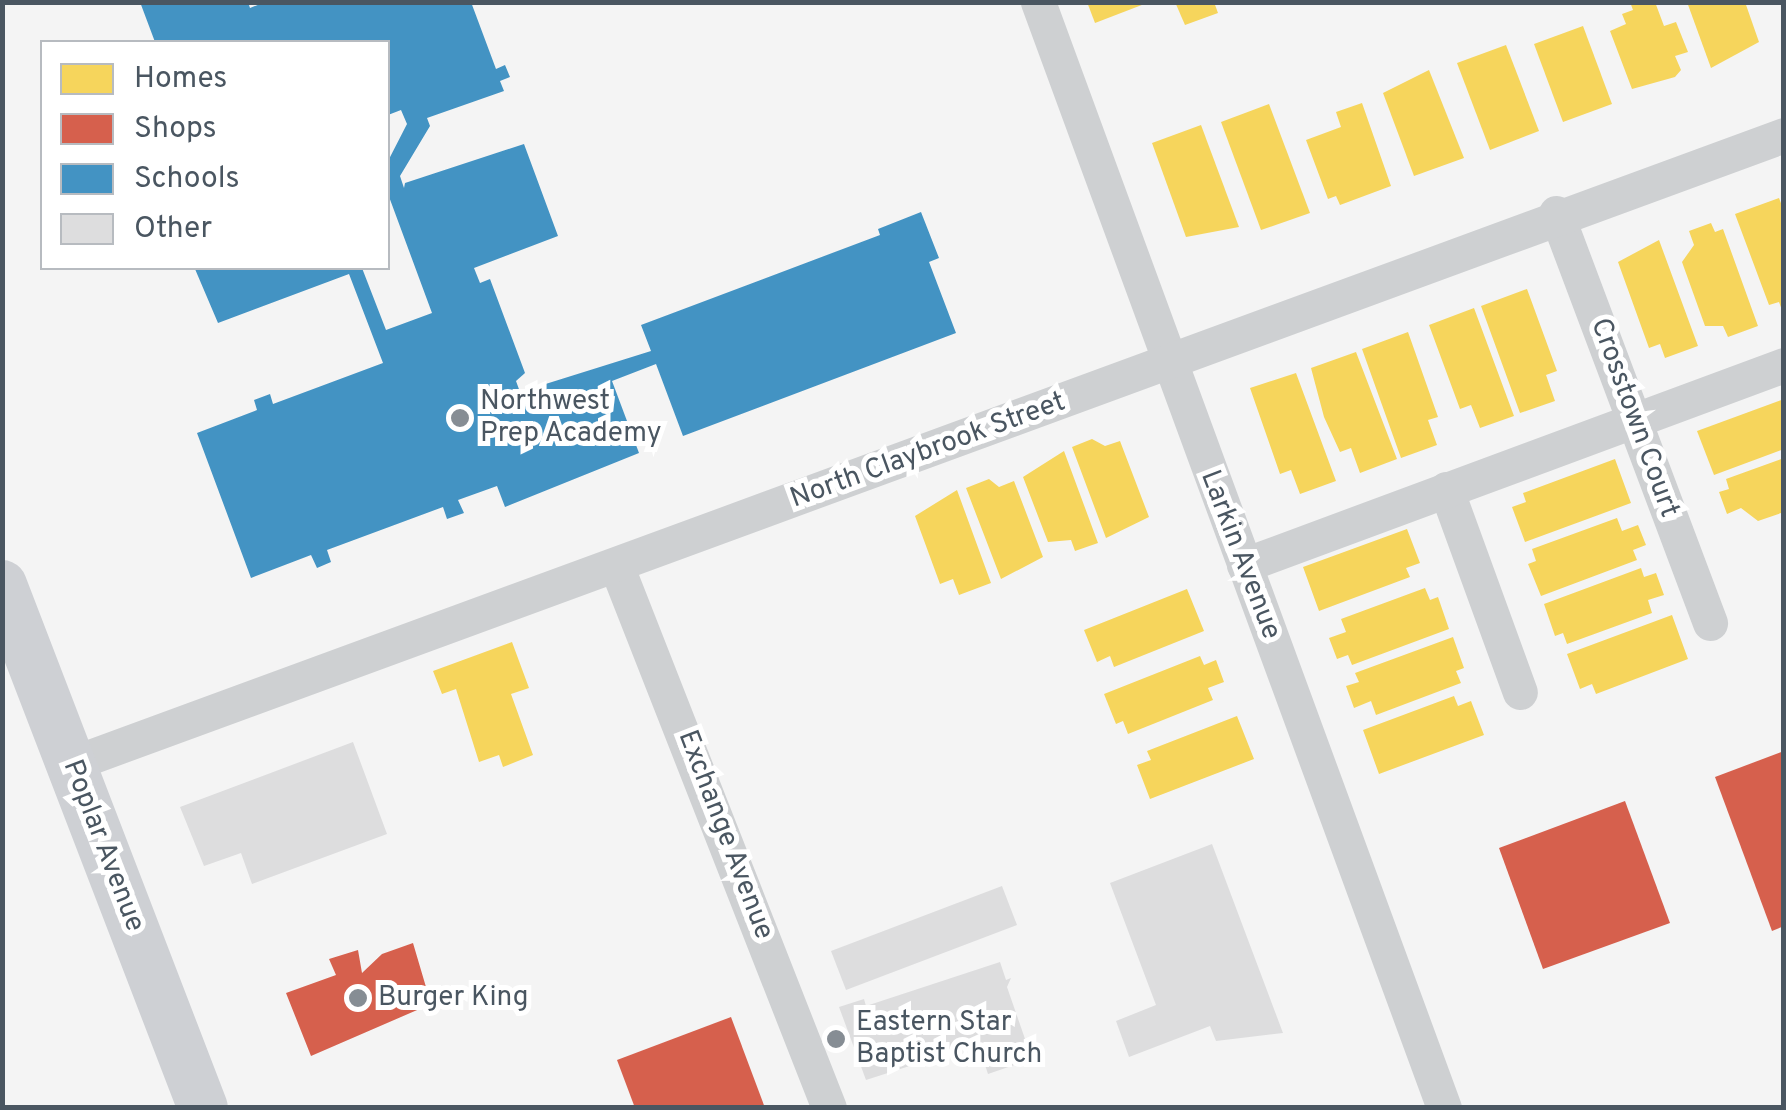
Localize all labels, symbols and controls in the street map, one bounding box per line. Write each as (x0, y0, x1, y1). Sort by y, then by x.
legend (40, 40, 390, 270)
text: Homes (134, 61, 227, 98)
text: Shops (134, 111, 217, 148)
text: Schools (134, 161, 240, 198)
text: Other (134, 211, 212, 248)
street label: Crosstown Court (1582, 314, 1686, 522)
place label: Northwest Prep Academy (480, 385, 663, 451)
street label: North Claybrook Street (786, 386, 1070, 516)
marker: Northwest Prep Academy (449, 407, 471, 429)
street label: Larkin Avenue (1192, 465, 1288, 645)
street label: Exchange Avenue (669, 725, 781, 945)
street label: Poplar Avenue (55, 755, 151, 937)
place label: Burger King (378, 981, 528, 1015)
marker: Burger King (347, 987, 369, 1009)
place label: Eastern Star Baptist Church (856, 1006, 1042, 1072)
marker: Eastern Star Baptist Church (825, 1028, 847, 1050)

